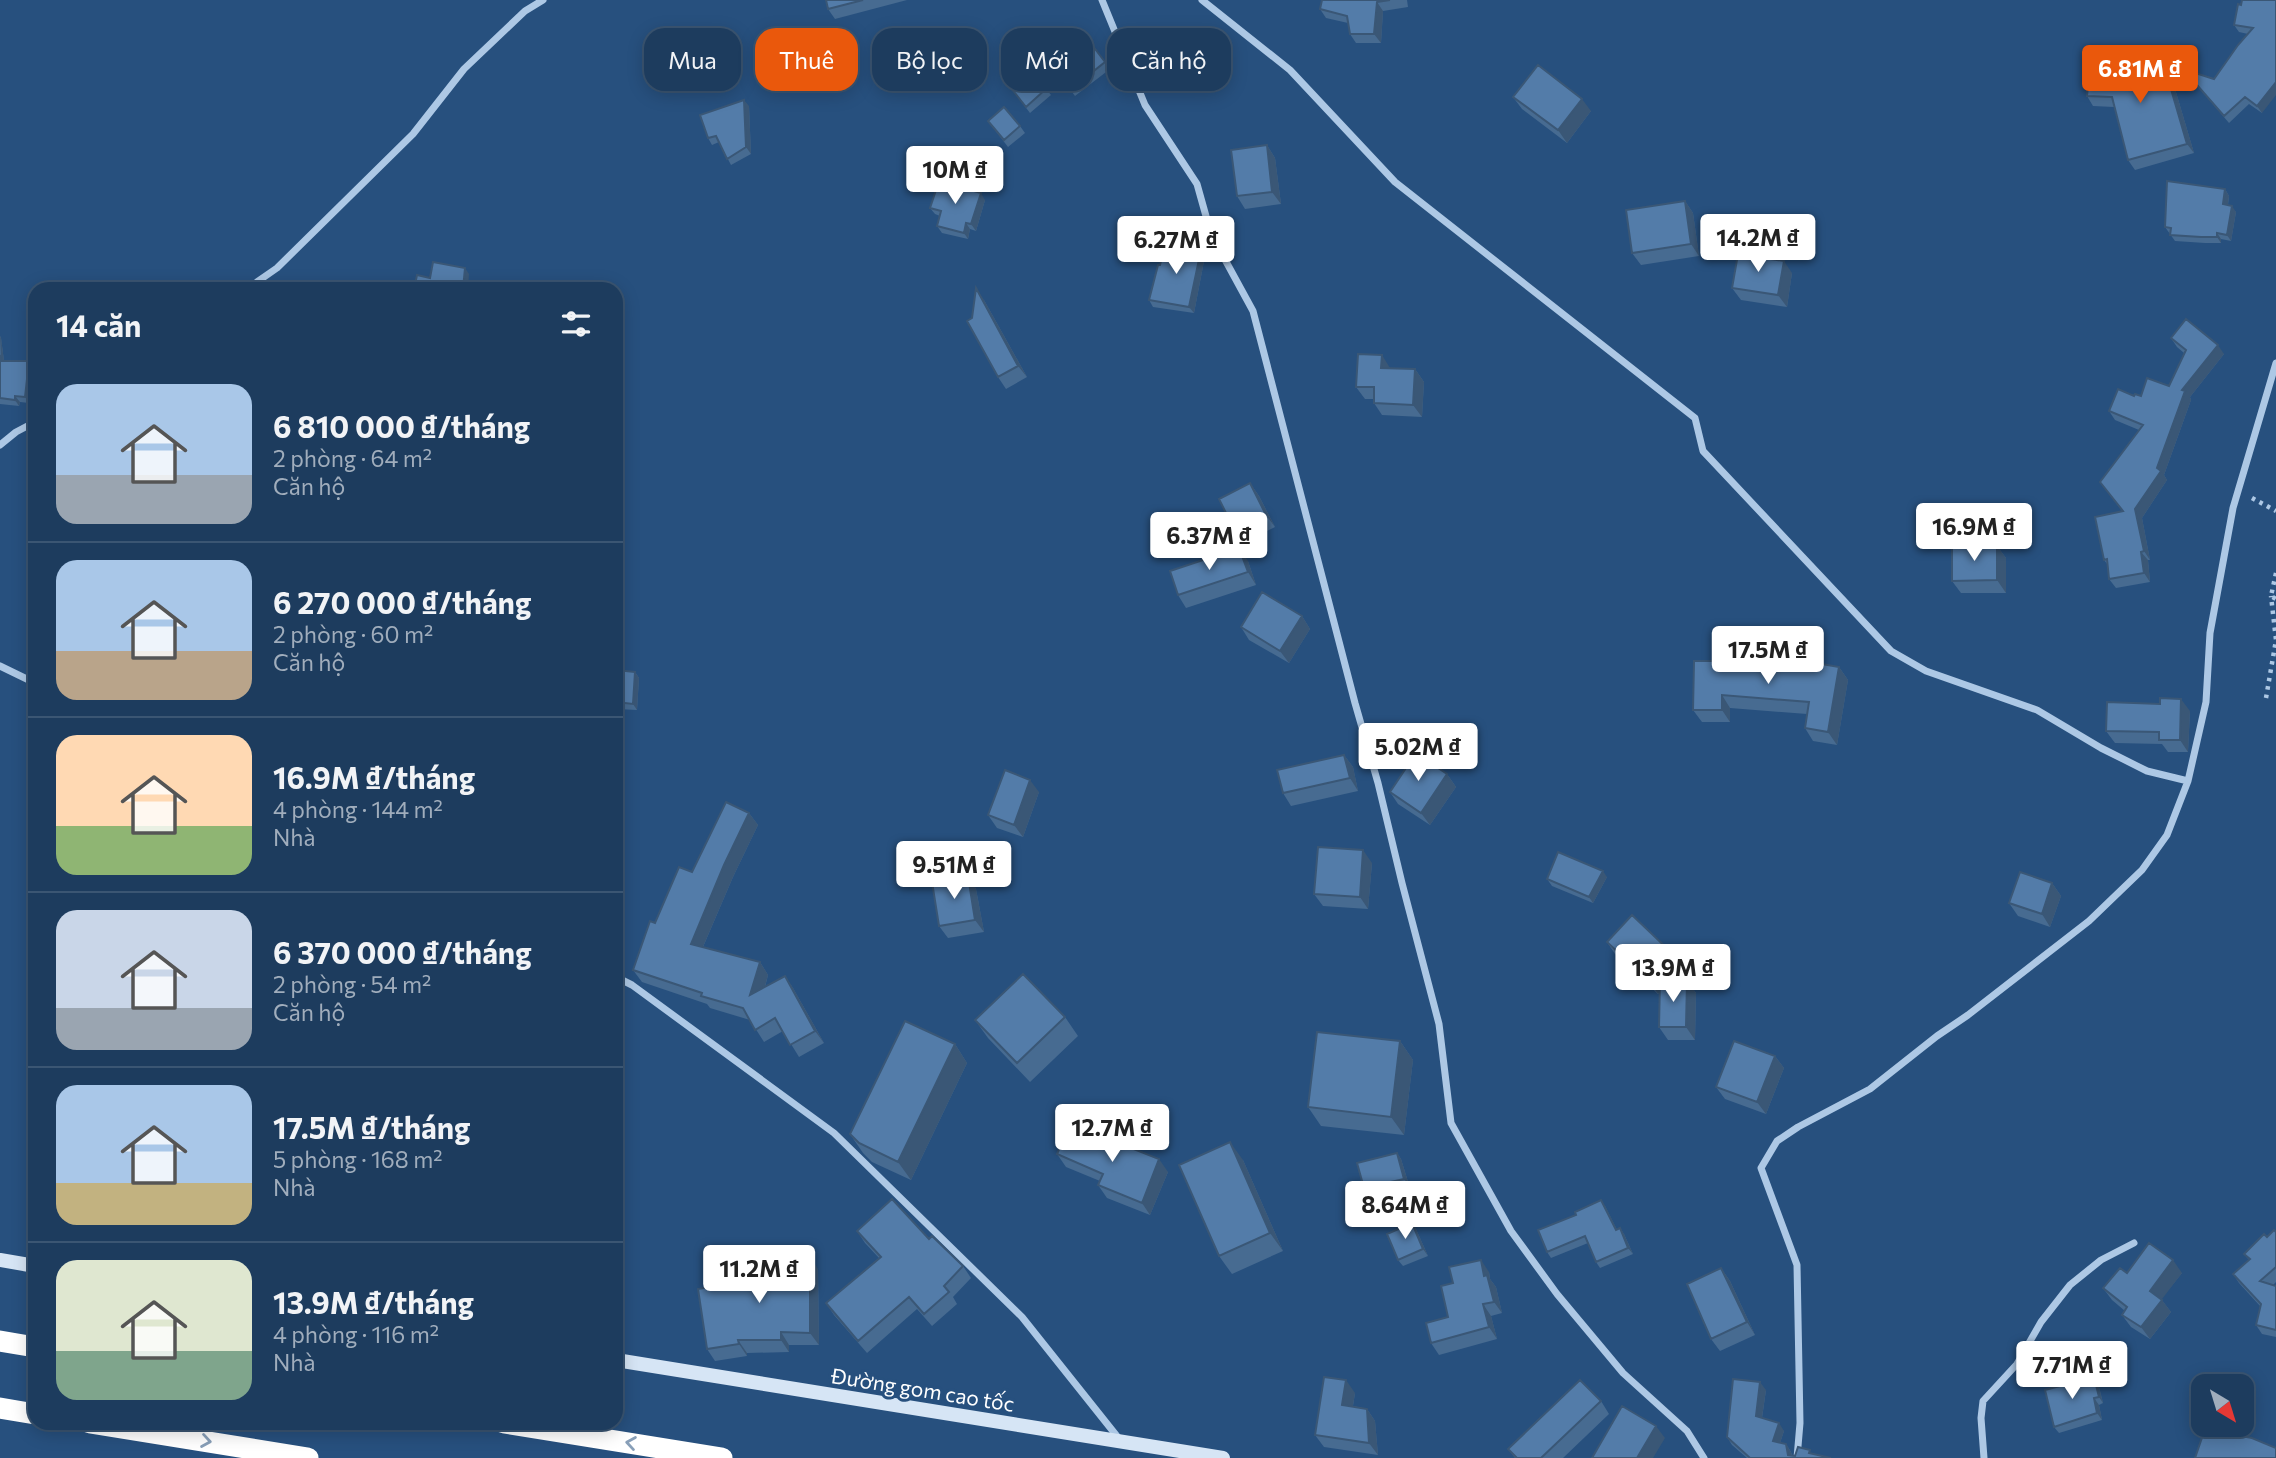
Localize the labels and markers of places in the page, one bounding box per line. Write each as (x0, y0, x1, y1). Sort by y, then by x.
pin: 6.81M ₫ (2075, 46, 2205, 105)
pin: 10M ₫ (906, 146, 1004, 206)
pin: 14.2M ₫ (1693, 215, 1823, 274)
pin: 6.27M ₫ (1111, 216, 1241, 276)
pin: 16.9M ₫ (1909, 504, 2039, 563)
pin: 6.37M ₫ (1144, 512, 1274, 572)
pin: 17.5M ₫ (1703, 626, 1833, 686)
pin: 5.02M ₫ (1353, 724, 1483, 783)
pin: 9.51M ₫ (889, 842, 1019, 901)
pin: 13.9M ₫ (1608, 944, 1738, 1004)
pin: 12.7M ₫ (1047, 1104, 1177, 1164)
pin: 8.64M ₫ (1340, 1182, 1470, 1241)
pin: 11.2M ₫ (694, 1246, 824, 1305)
pin: 7.71M ₫ (2007, 1342, 2137, 1401)

